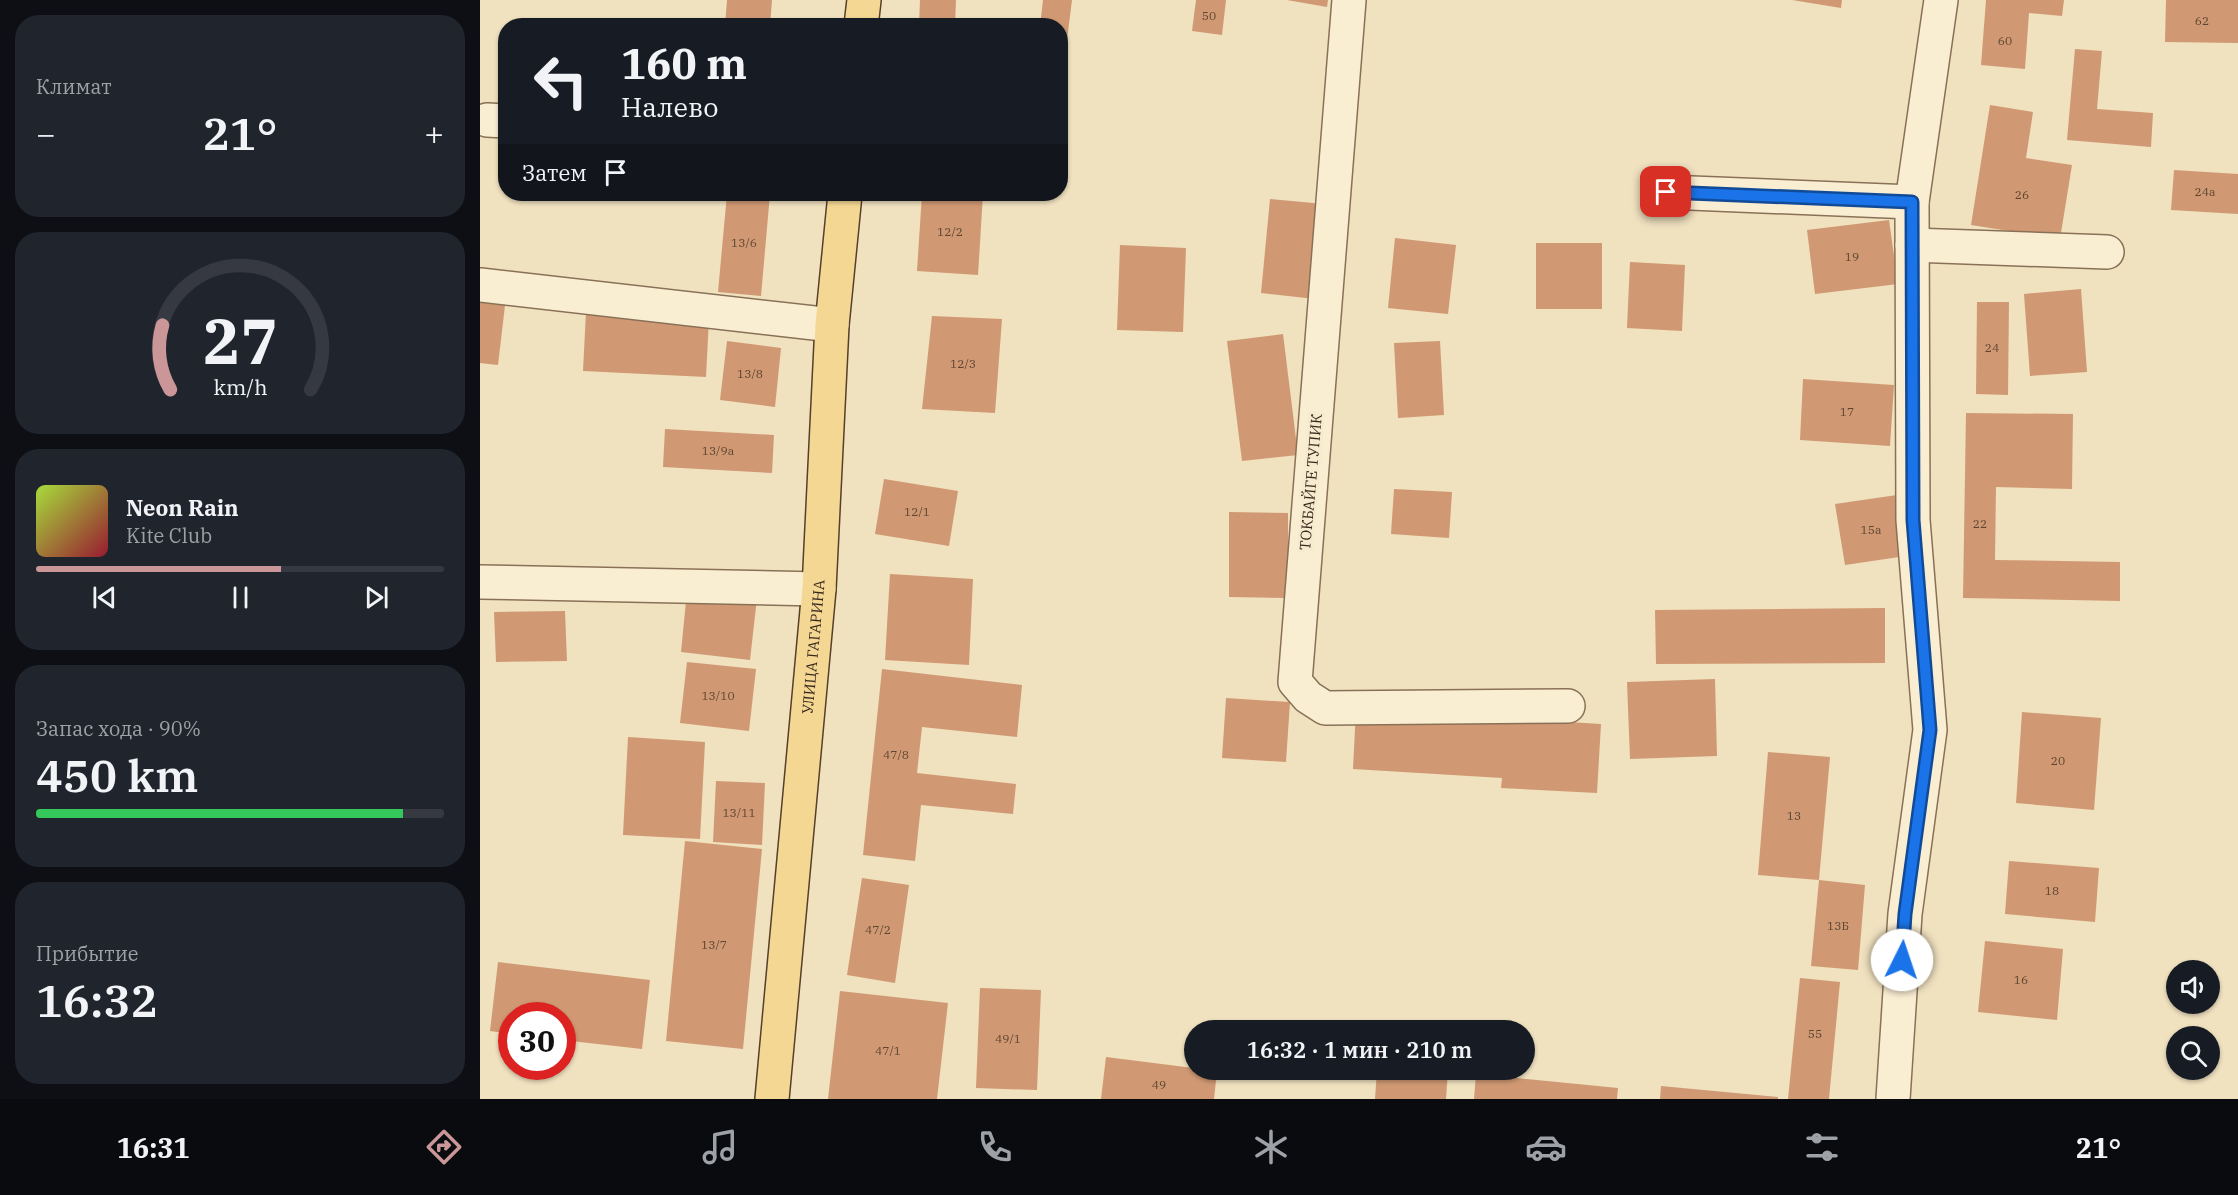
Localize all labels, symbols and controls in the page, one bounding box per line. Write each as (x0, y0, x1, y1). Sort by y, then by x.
house number: 50 (1202, 8, 1216, 23)
house number: 62 (2195, 13, 2209, 28)
house number: 60 (1998, 33, 2012, 48)
text: 160 m (621, 36, 747, 91)
icon: left (522, 42, 600, 120)
text: Климат (36, 73, 112, 100)
text: Налево (621, 89, 718, 124)
text: 21° (202, 104, 278, 162)
text: − (36, 112, 56, 155)
text: + (424, 112, 444, 155)
icon: arrive (599, 156, 632, 189)
text: Затем (522, 158, 587, 187)
pin (1640, 166, 1691, 217)
icon: arrive (1649, 175, 1682, 208)
house number: 24а (2195, 184, 2216, 199)
house number: 26 (2015, 187, 2029, 202)
house number: 12/2 (937, 224, 963, 239)
house number: 13/6 (731, 235, 757, 250)
house number: 19 (1845, 249, 1859, 264)
text: 27 (203, 300, 277, 381)
house number: 24 (1985, 340, 1999, 355)
house number: 12/3 (950, 356, 976, 371)
house number: 13/8 (737, 366, 763, 381)
text: km/h (213, 373, 267, 401)
house number: 17 (1840, 404, 1854, 419)
street label: ТОКБАЙГЕ ТУПИК (1295, 412, 1326, 551)
house number: 13/9а (702, 443, 735, 458)
text: Neon Rain (126, 493, 239, 522)
house number: 12/1 (904, 504, 930, 519)
house number: 22 (1973, 516, 1987, 531)
text: Kite Club (126, 522, 212, 549)
house number: 15а (1861, 522, 1882, 537)
street label: УЛИЦА ГАГАРИНА (798, 579, 828, 715)
icon: previous (88, 581, 121, 614)
icon: pause (224, 581, 257, 614)
icon: next (360, 581, 393, 614)
house number: 13/10 (701, 688, 735, 703)
text: Запас хода · 90% (36, 715, 201, 742)
text: 450 km (36, 746, 198, 804)
house number: 47/8 (883, 747, 909, 762)
house number: 20 (2051, 753, 2065, 768)
house number: 13/11 (722, 805, 756, 820)
house number: 13 (1787, 808, 1801, 823)
house number: 18 (2045, 883, 2059, 898)
house number: 13Б (1827, 918, 1849, 933)
house number: 47/2 (865, 922, 891, 937)
position arrow (1870, 928, 1934, 992)
house number: 13/7 (701, 937, 727, 952)
text: Прибытие (36, 940, 139, 967)
map controls (2166, 960, 2220, 1080)
button: sound (2166, 960, 2220, 1014)
text: 16:32 (36, 971, 157, 1029)
house number: 16 (2014, 972, 2028, 987)
speed limit sign: 30 (498, 1002, 576, 1080)
house number: 55 (1808, 1026, 1822, 1041)
button: search (2166, 1026, 2220, 1080)
house number: 49/1 (995, 1031, 1021, 1046)
text: 16:32 · 1 мин · 210 m (1247, 1035, 1472, 1064)
house number: 47/1 (875, 1043, 901, 1058)
house number: 49 (1152, 1077, 1166, 1092)
icon: directions (423, 1126, 465, 1168)
icon: music (699, 1126, 741, 1168)
icon: phone (974, 1126, 1016, 1168)
icon: climate (1250, 1126, 1292, 1168)
icon: car (1525, 1126, 1567, 1168)
icon: filters (1801, 1126, 1843, 1168)
text: 16:31 (117, 1130, 190, 1165)
text: 21° (2076, 1130, 2121, 1165)

